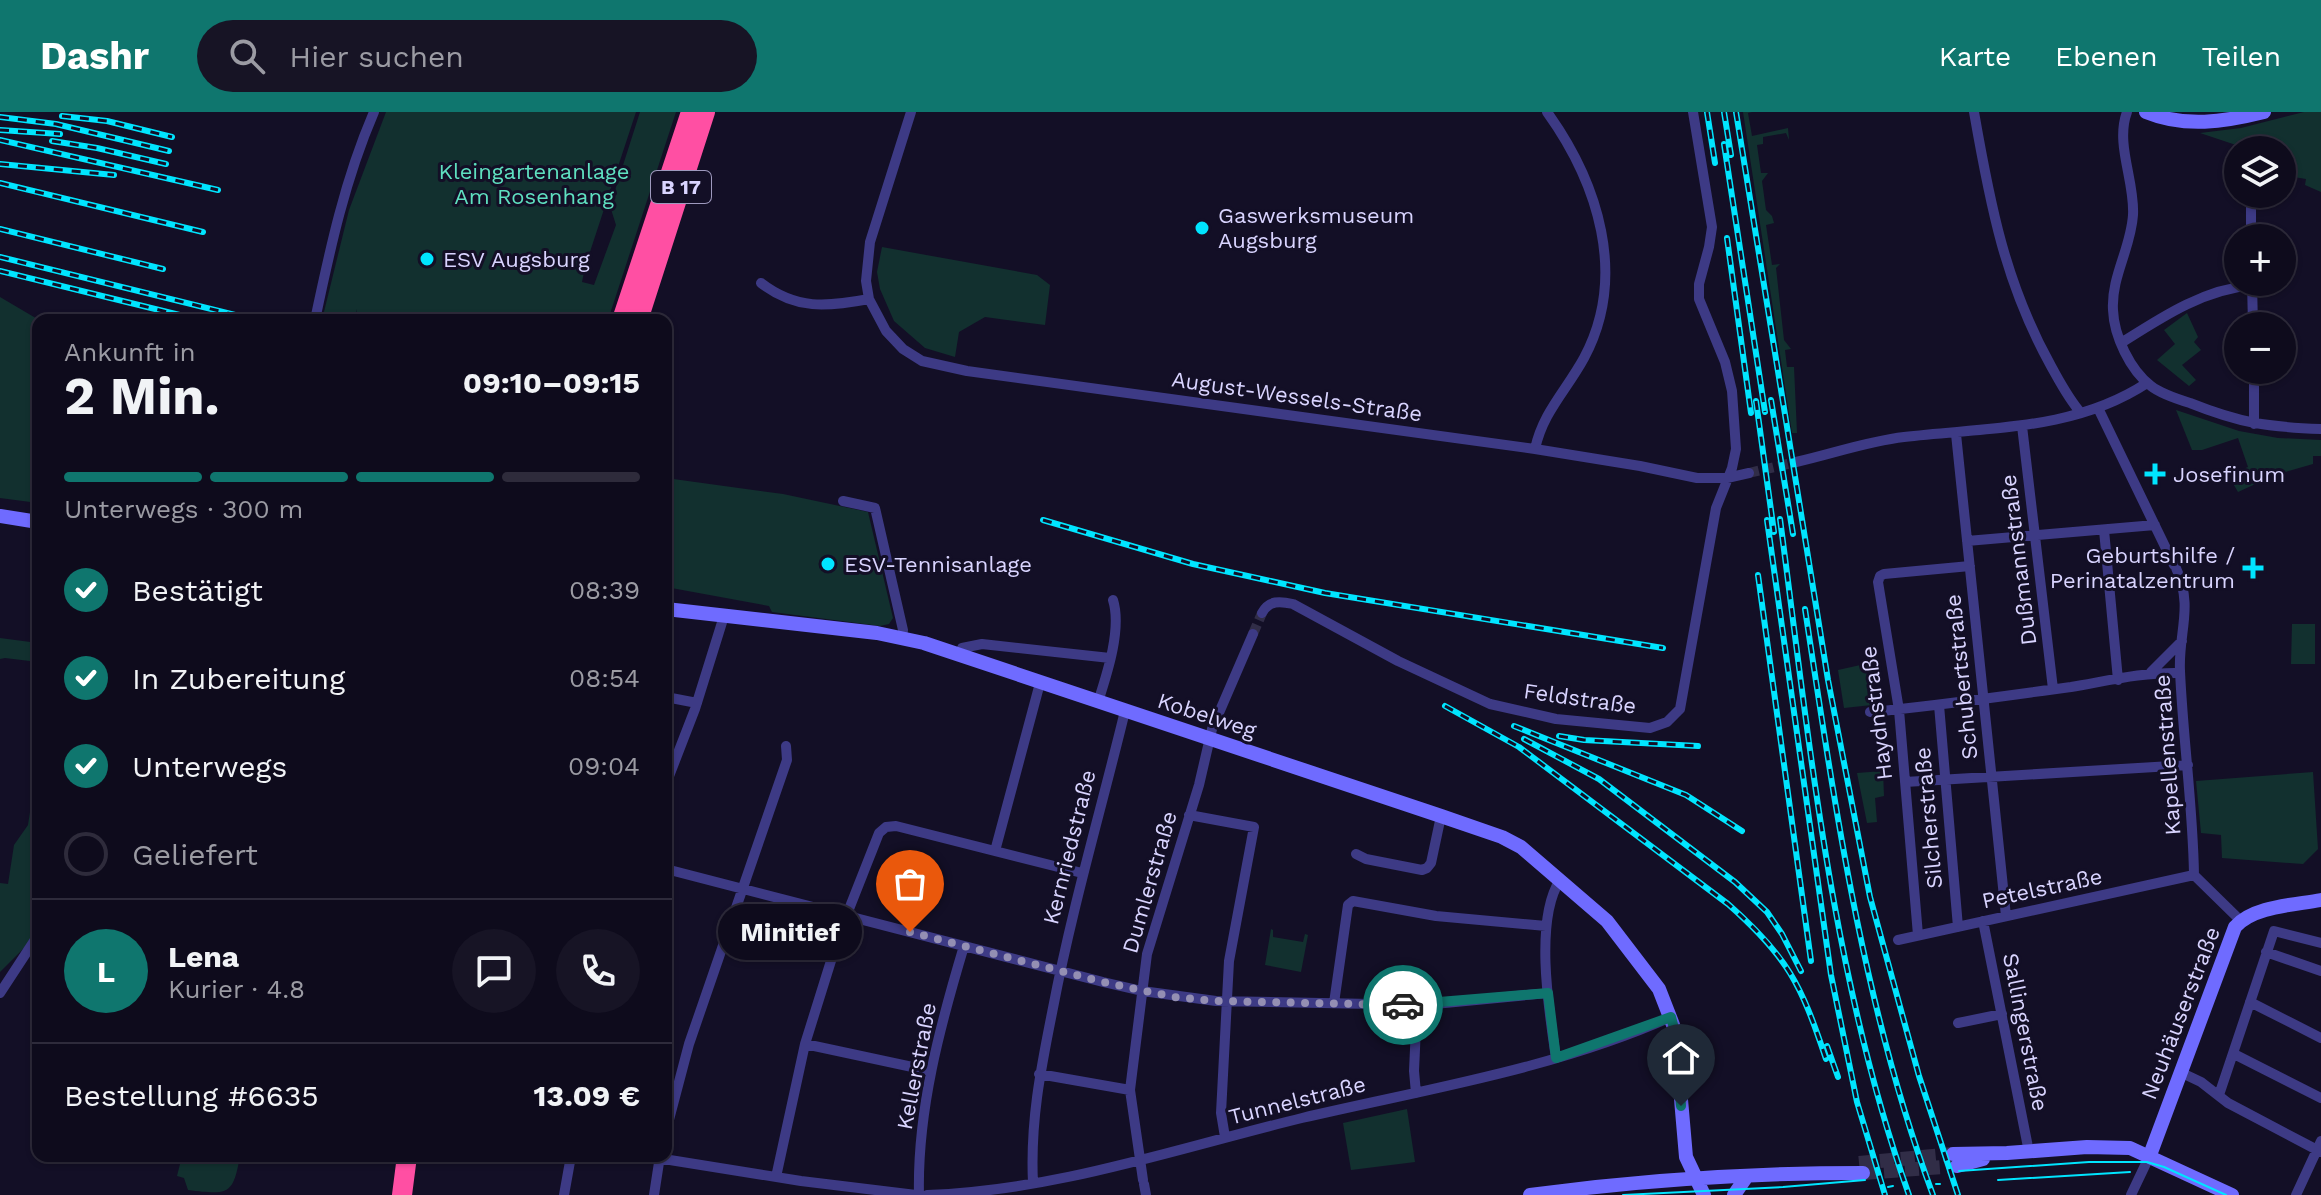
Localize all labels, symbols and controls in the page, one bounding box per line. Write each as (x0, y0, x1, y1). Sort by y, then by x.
search box (197, 20, 757, 92)
text: Dashr (40, 34, 149, 78)
icon: search (225, 34, 269, 78)
text: Hier suchen (289, 39, 464, 74)
text: Karte (1939, 40, 2011, 73)
text: Ebenen (2055, 40, 2158, 73)
text: Teilen (2202, 40, 2281, 73)
map controls (2224, 136, 2296, 384)
button: layers (2224, 136, 2296, 208)
park label: Kleingartenanlage Am Rosenhang (439, 159, 629, 209)
road number: B 17 (651, 171, 711, 203)
place label: Gaswerksmuseum Augsburg (1218, 203, 1414, 253)
marker: Gaswerksmuseum Augsburg (1193, 219, 1211, 237)
button: + (2224, 224, 2296, 296)
place label: ESV Augsburg (443, 247, 590, 272)
marker: ESV Augsburg (418, 250, 436, 268)
button: − (2224, 312, 2296, 384)
text: Ankunft in (64, 337, 196, 367)
text: 09:10–09:15 (463, 365, 640, 400)
text: 2 Min. (64, 366, 220, 427)
street label: August-Wessels-Straße (1170, 367, 1424, 426)
place label: Josefinum (2173, 462, 2285, 487)
marker: Josefinum (2144, 463, 2166, 485)
street label: Dußmannstraße (1996, 473, 2041, 647)
text: Unterwegs · 300 m (64, 494, 303, 524)
place label: Geburtshilfe / Perinatalzentrum (2050, 543, 2235, 593)
place label: ESV-Tennisanlage (844, 552, 1032, 577)
marker: ESV-Tennisanlage (819, 555, 837, 573)
marker: Geburtshilfe / Perinatalzentrum (2242, 557, 2264, 579)
icon: check (64, 568, 108, 612)
text: Bestätigt (132, 573, 263, 608)
text: 08:39 (569, 575, 640, 605)
street label: Schubertstraße (1940, 593, 1983, 761)
street label: Haydnstraße (1856, 645, 1897, 781)
icon: check (64, 656, 108, 700)
text: In Zubereitung (132, 661, 345, 696)
text: 08:54 (569, 663, 640, 693)
street label: Kapellenstraße (2149, 674, 2186, 836)
street label: Feldstraße (1522, 678, 1638, 719)
street label: Kobelweg (1154, 688, 1259, 743)
icon: check (64, 744, 108, 788)
street label: Silcherstraße (1910, 746, 1947, 890)
text: Unterwegs (132, 749, 287, 784)
text: 09:04 (568, 751, 640, 781)
street label: Kernriedstraße (1038, 767, 1101, 927)
street label: Dumlerstraße (1117, 808, 1182, 956)
text: Geliefert (132, 837, 258, 872)
pin (876, 850, 944, 932)
icon: bag (888, 862, 932, 906)
street label: Petelstraße (1980, 864, 2105, 913)
callout: Minitief (718, 904, 862, 960)
text: Minitief (740, 917, 840, 947)
street label: Neuhäuserstraße (2136, 923, 2225, 1103)
button: chat (452, 929, 536, 1013)
button: phone (556, 929, 640, 1013)
text: Lena (168, 939, 239, 974)
street label: Sallingerstraße (1998, 951, 2053, 1113)
text: L (97, 954, 115, 989)
courier (1363, 965, 1443, 1045)
text: Kurier · 4.8 (168, 974, 305, 1004)
icon: car (1381, 983, 1425, 1027)
street label: Kellerstraße (892, 1000, 941, 1132)
pin (1647, 1024, 1715, 1106)
icon: home (1659, 1036, 1703, 1080)
street label: Tunnelstraße (1226, 1071, 1368, 1130)
text: Bestellung #6635 (64, 1078, 319, 1113)
text: 13.09 € (533, 1078, 640, 1113)

